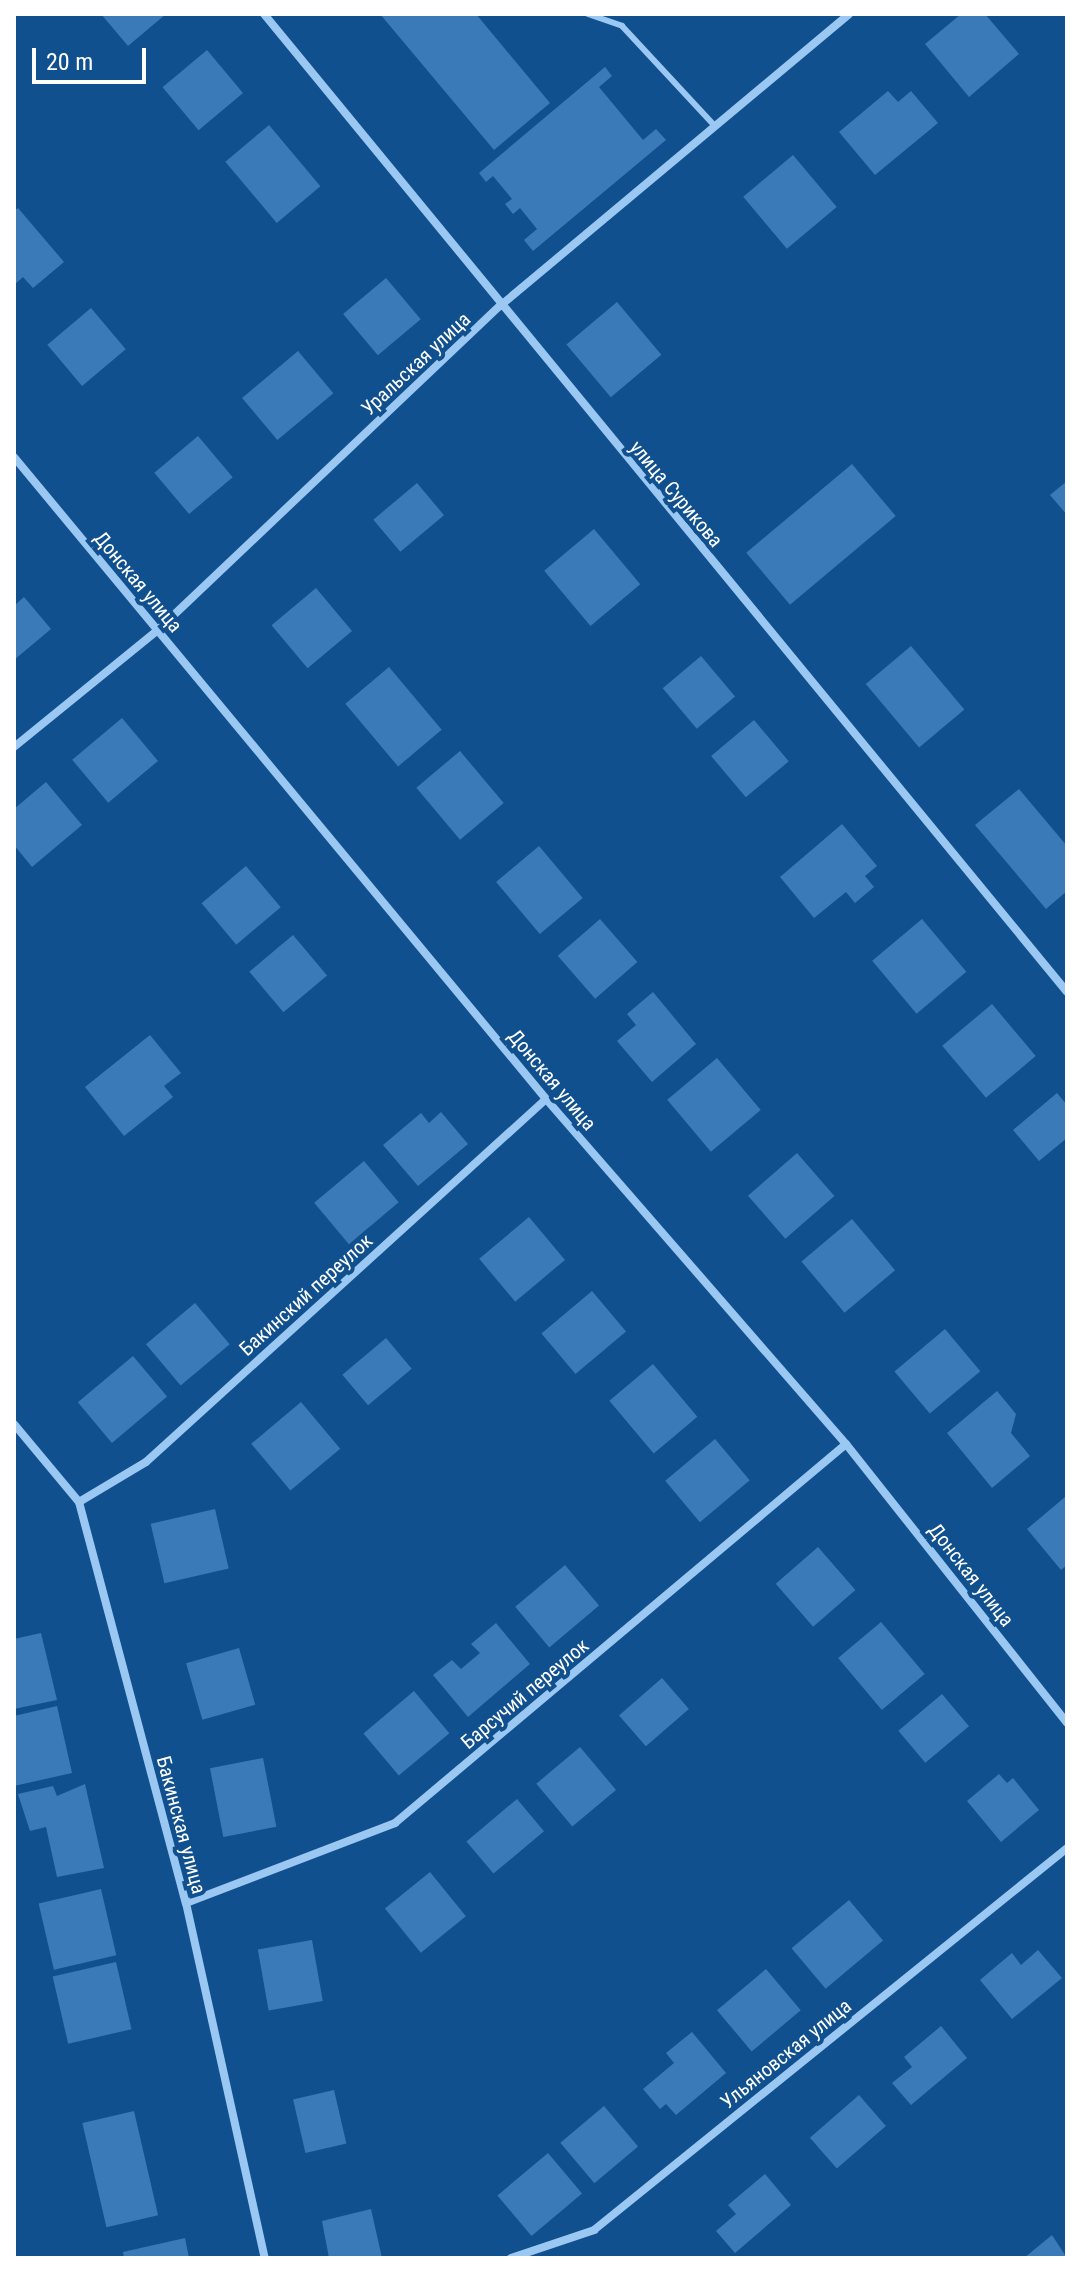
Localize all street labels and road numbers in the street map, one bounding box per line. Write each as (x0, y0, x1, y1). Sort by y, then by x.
street label: Уральская улица (357, 307, 475, 421)
street label: улица Сурикова (624, 436, 728, 552)
street label: Донская улица (89, 527, 187, 637)
street label: Донская улица (503, 1025, 601, 1135)
street label: Бакинский переулок (235, 1229, 377, 1361)
street label: Донская улица (923, 1519, 1019, 1631)
street label: Барсучий переулок (456, 1634, 594, 1754)
street label: Бакинская улица (151, 1754, 211, 1896)
street label: Ульяновская улица (716, 1994, 856, 2114)

